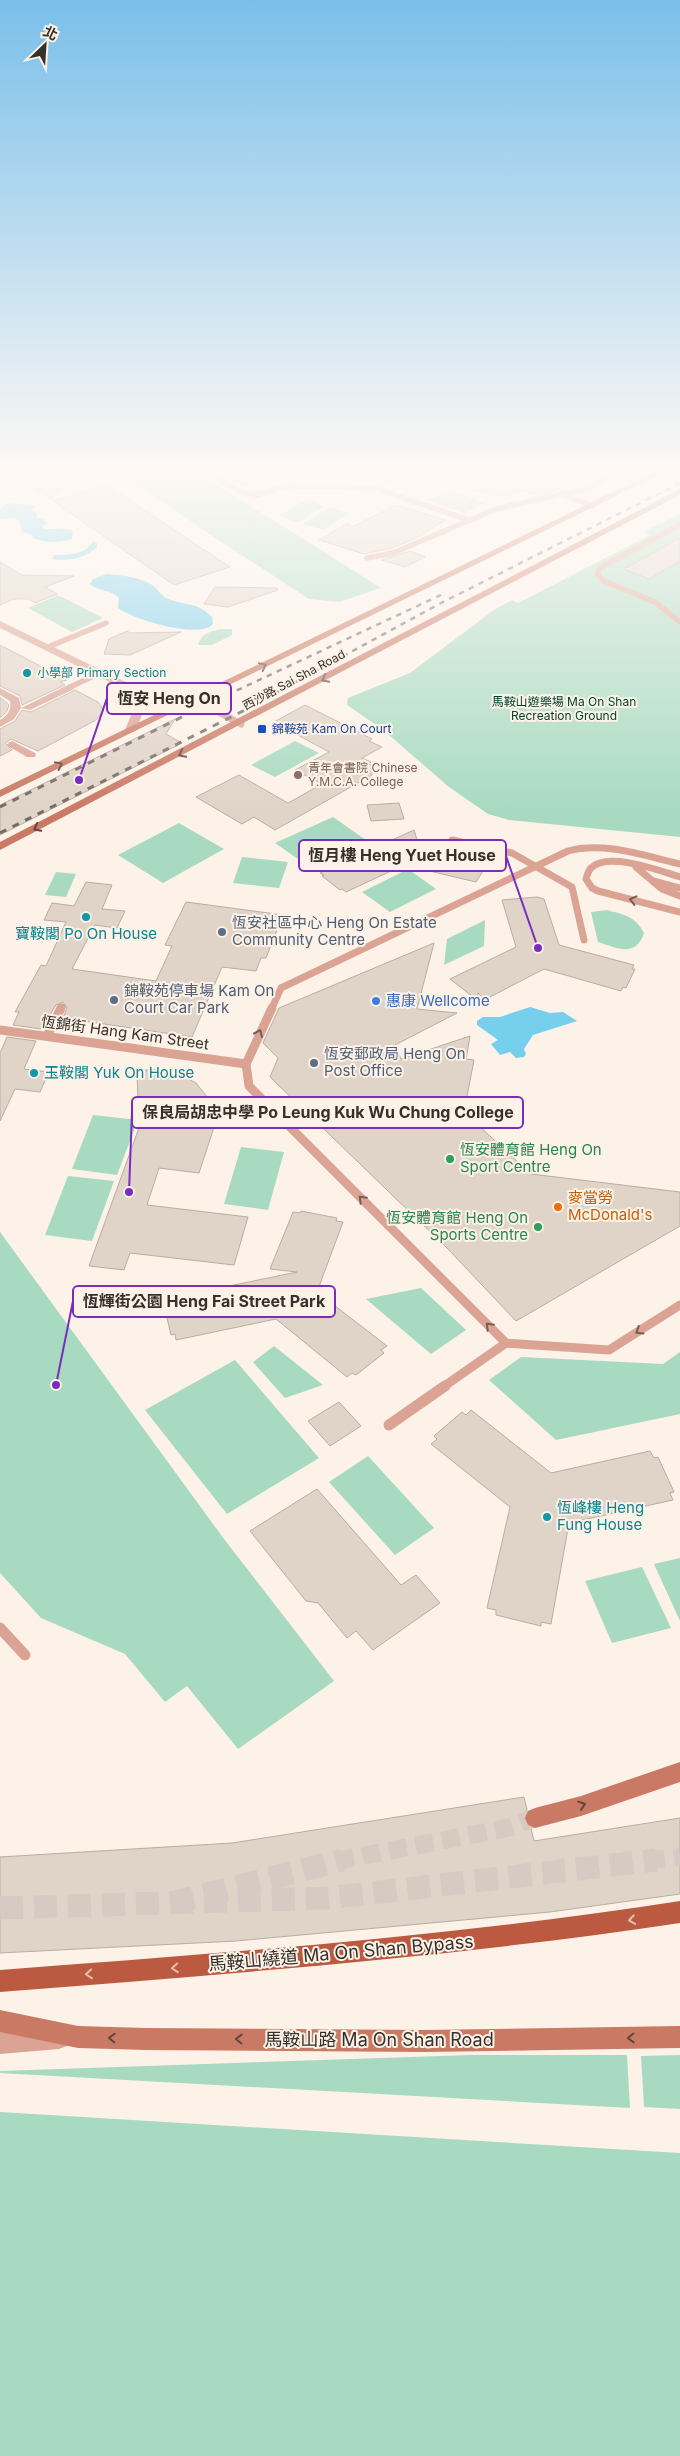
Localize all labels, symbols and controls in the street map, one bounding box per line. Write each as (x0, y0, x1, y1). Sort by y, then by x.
north arrow (20, 20, 70, 70)
text: 北 (41, 22, 61, 43)
street label: 西沙路 Sai Sha Road (240, 646, 348, 713)
one-way arrow (258, 662, 267, 672)
place label: 小學部 Primary Section (37, 665, 166, 680)
marker: 小學部 Primary Section (21, 667, 33, 679)
one-way arrow (322, 673, 331, 683)
callout: 恆安 Heng On (107, 683, 231, 714)
text: 恆安 Heng On (117, 688, 221, 708)
park label: 馬鞍山遊樂場 Ma On Shan Recreation Ground (492, 694, 636, 723)
place label: 錦鞍苑 Kam On Court (272, 721, 391, 736)
marker: 錦鞍苑 Kam On Court (256, 723, 268, 735)
one-way arrow (178, 748, 187, 758)
place label: 青年會書院 Chinese Y.M.C.A. College (308, 760, 418, 789)
one-way arrow (54, 761, 63, 771)
marker: 青年會書院 Chinese Y.M.C.A. College (292, 769, 304, 781)
one-way arrow (33, 822, 42, 832)
callout: 恆月樓 Heng Yuet House (299, 840, 506, 871)
text: 恆月樓 Heng Yuet House (308, 845, 496, 865)
one-way arrow (628, 895, 637, 906)
marker: 寶鞍閣 Po On House (80, 911, 92, 923)
place label: 恆安社區中心 Heng On Estate Community Centre (232, 913, 437, 949)
place label: 寶鞍閣 Po On House (15, 924, 157, 943)
marker: 恆安社區中心 Heng On Estate Community Centre (216, 926, 228, 938)
place label: 錦鞍苑停車場 Kam On Court Car Park (124, 981, 274, 1017)
place label: 惠康 Wellcome (386, 991, 490, 1010)
marker: 錦鞍苑停車場 Kam On Court Car Park (108, 994, 120, 1006)
marker: 惠康 Wellcome (370, 995, 382, 1007)
street label: 恆錦街 Hang Kam Street (40, 1011, 210, 1054)
one-way arrow (253, 1029, 264, 1038)
place label: 恆安郵政局 Heng On Post Office (324, 1044, 466, 1080)
marker: 恆安郵政局 Heng On Post Office (308, 1057, 320, 1069)
place label: 玉鞍閣 Yuk On House (44, 1063, 194, 1082)
marker: 玉鞍閣 Yuk On House (28, 1067, 40, 1079)
callout: 保良局胡忠中學 Po Leung Kuk Wu Chung College (132, 1097, 523, 1128)
text: 保良局胡忠中學 Po Leung Kuk Wu Chung College (142, 1102, 514, 1122)
place label: 恆安體育館 Heng On Sport Centre (460, 1140, 602, 1176)
marker: 恆安體育館 Heng On Sport Centre (444, 1153, 456, 1165)
place label: 麥當勞 McDonald's (568, 1188, 653, 1224)
one-way arrow (359, 1195, 368, 1204)
marker: 麥當勞 McDonald's (552, 1201, 564, 1213)
place label: 恆安體育館 Heng On Sports Centre (386, 1208, 528, 1244)
marker: 恆安體育館 Heng On Sports Centre (532, 1221, 544, 1233)
callout: 恆輝街公園 Heng Fai Street Park (73, 1286, 335, 1317)
text: 恆輝街公園 Heng Fai Street Park (83, 1291, 326, 1311)
one-way arrow (486, 1323, 495, 1332)
one-way arrow (635, 1325, 644, 1335)
place label: 恆峰樓 Heng Fung House (557, 1498, 644, 1534)
marker: 恆峰樓 Heng Fung House (541, 1511, 553, 1523)
one-way arrow (578, 1801, 586, 1811)
one-way arrow (628, 1915, 636, 1925)
street label: 馬鞍山繞道 Ma On Shan Bypass (207, 1930, 474, 1975)
one-way arrow (170, 1962, 178, 1973)
one-way arrow (85, 1968, 93, 1979)
street label: 馬鞍山路 Ma On Shan Road (264, 2029, 494, 2050)
one-way arrow (627, 2032, 635, 2043)
one-way arrow (108, 2033, 116, 2043)
one-way arrow (235, 2034, 243, 2045)

